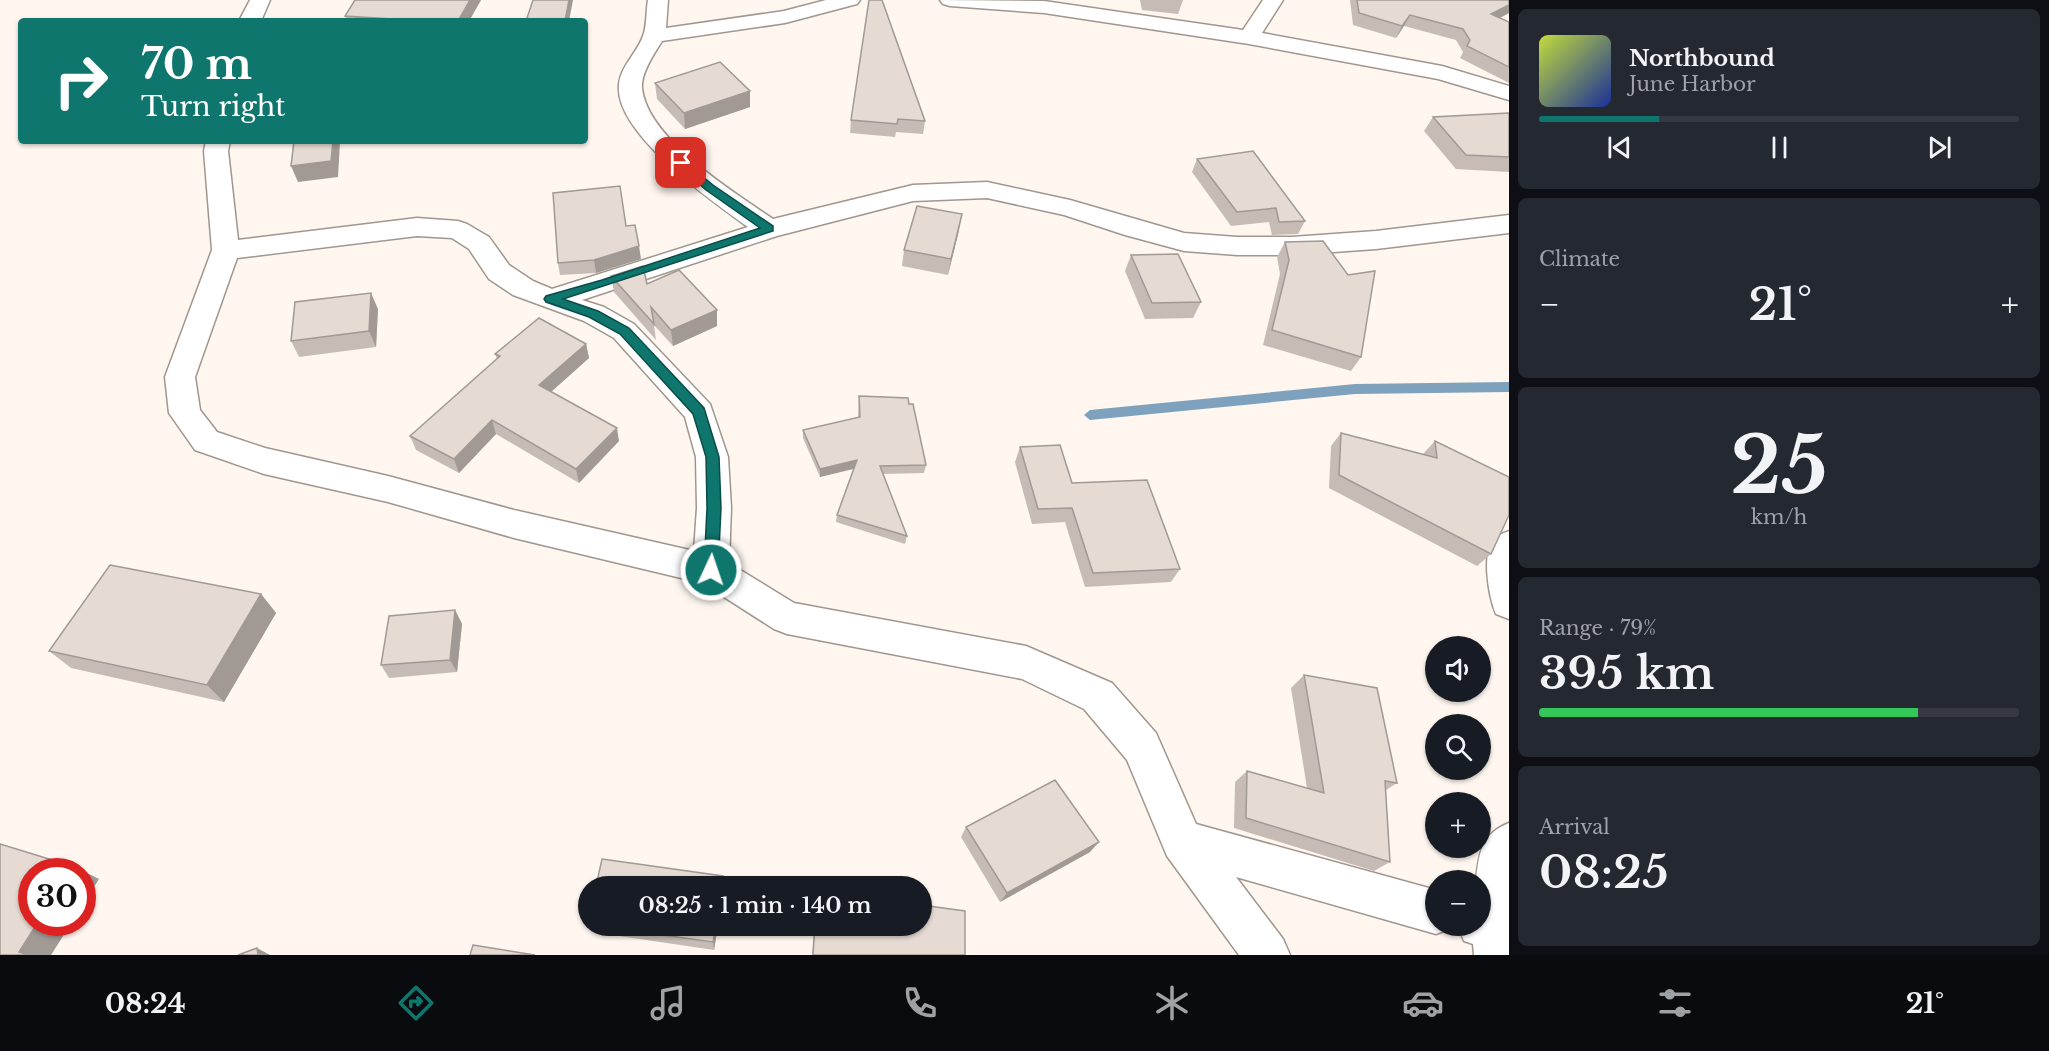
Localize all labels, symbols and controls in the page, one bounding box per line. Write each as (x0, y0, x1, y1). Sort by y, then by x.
text: 70 m (141, 38, 252, 90)
icon: right (42, 42, 120, 120)
text: Northbound (1629, 45, 1775, 72)
text: June Harbor (1629, 72, 1756, 96)
text: Turn right (141, 90, 285, 123)
icon: previous (1603, 131, 1636, 164)
icon: pause (1763, 131, 1796, 164)
icon: next (1923, 131, 1956, 164)
pin (655, 137, 706, 188)
icon: arrive (664, 146, 697, 179)
text: Climate (1539, 247, 1620, 271)
text: 21° (1749, 276, 1812, 332)
text: − (1539, 284, 1560, 325)
text: + (2001, 284, 2019, 325)
text: 25 (1730, 417, 1828, 514)
text: km/h (1751, 505, 1807, 529)
position arrow (679, 538, 743, 602)
text: Range · 79% (1539, 616, 1656, 640)
map controls (1425, 636, 1491, 936)
button: sound (1425, 636, 1491, 702)
text: 395 km (1539, 645, 1714, 701)
button: search (1425, 714, 1491, 780)
button: + (1425, 792, 1491, 858)
text: Arrival (1539, 815, 1610, 839)
text: 08:25 (1539, 844, 1669, 900)
speed limit sign: 30 (18, 858, 96, 936)
button: − (1425, 870, 1491, 936)
text: 08:25 · 1 min · 140 m (638, 892, 872, 919)
icon: directions (395, 982, 437, 1024)
icon: music (647, 982, 689, 1024)
icon: phone (899, 982, 941, 1024)
icon: climate (1151, 982, 1193, 1024)
icon: car (1402, 982, 1444, 1024)
icon: filters (1654, 982, 1696, 1024)
text: 08:24 (105, 987, 186, 1020)
text: 21° (1906, 987, 1944, 1020)

